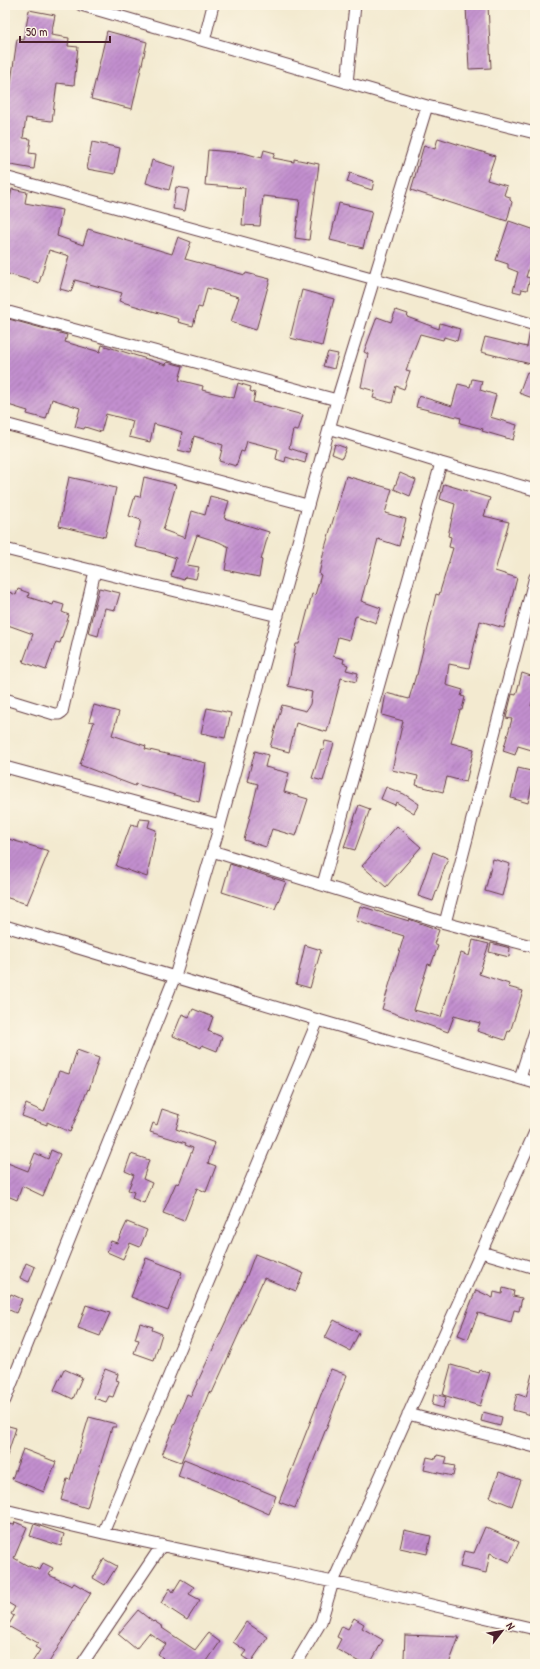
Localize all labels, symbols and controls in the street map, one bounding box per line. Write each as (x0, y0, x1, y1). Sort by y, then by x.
scale bar (20, 18, 110, 44)
text: 50 m (26, 23, 47, 40)
north arrow (482, 1611, 522, 1651)
text: N (503, 1620, 518, 1632)

